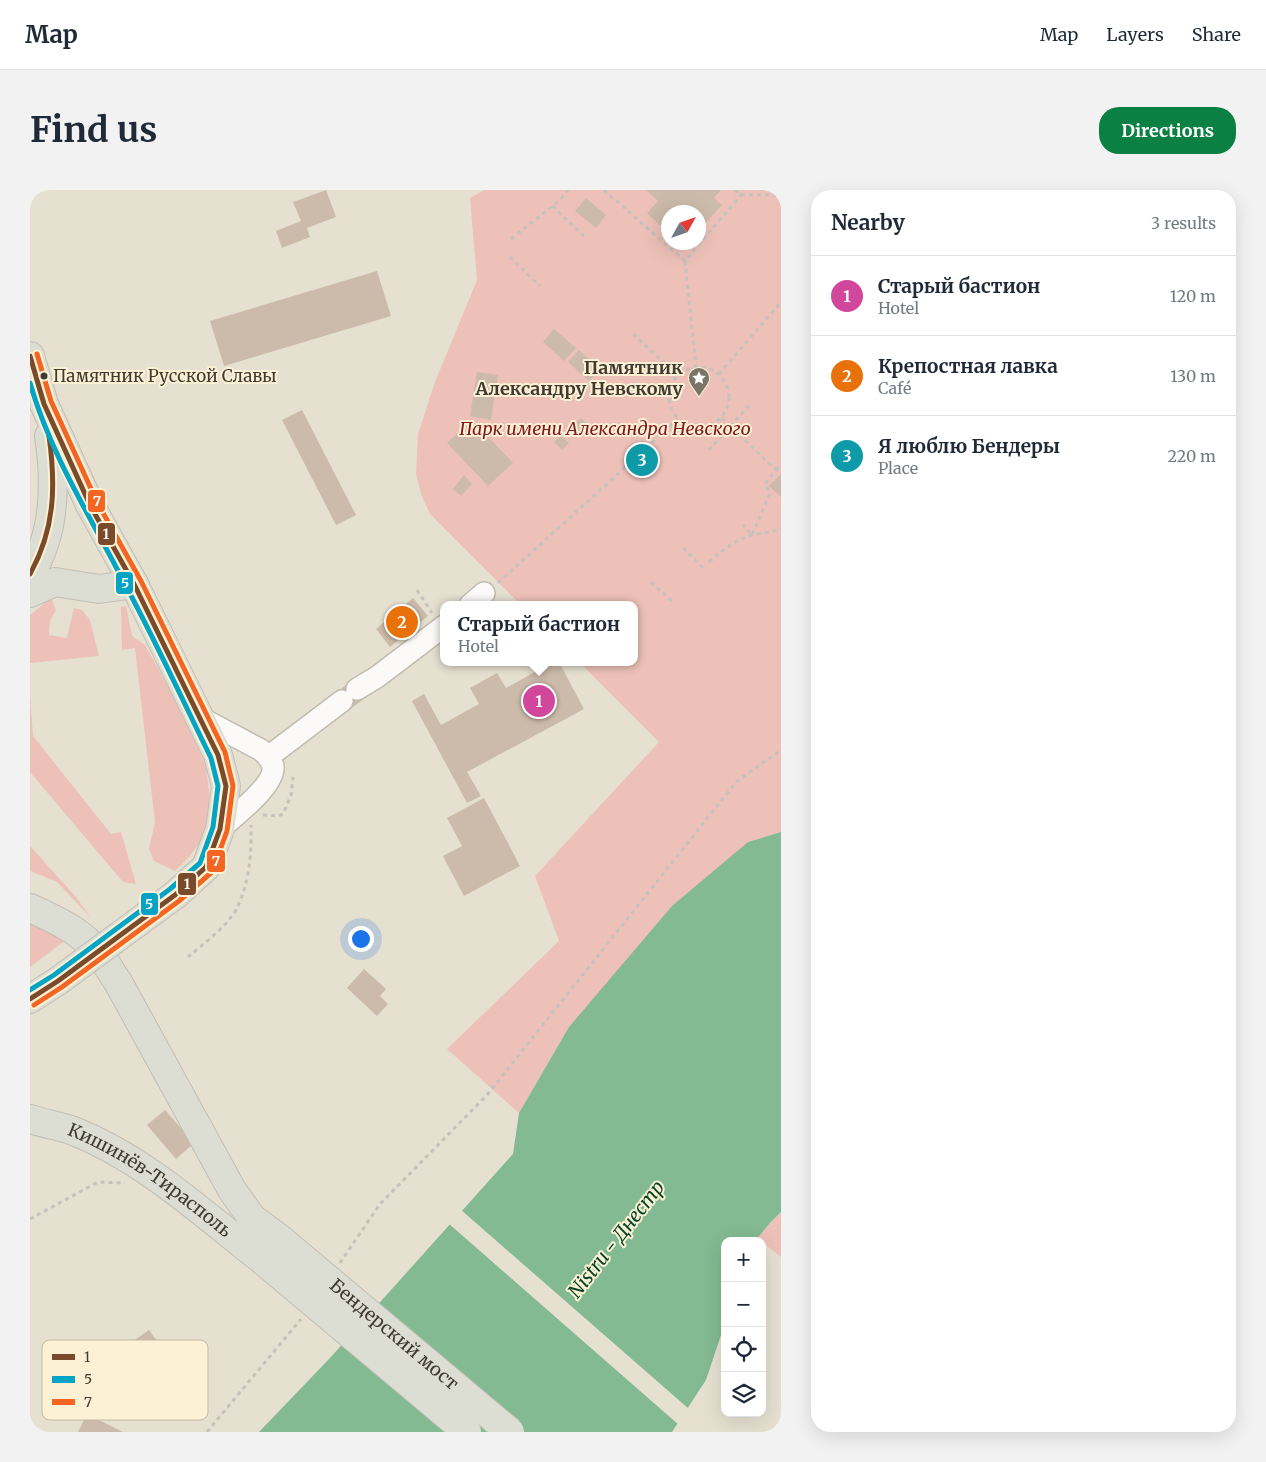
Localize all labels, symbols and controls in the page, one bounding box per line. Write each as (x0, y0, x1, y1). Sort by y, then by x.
text: Map (25, 19, 78, 50)
text: Map (1040, 23, 1078, 46)
text: Layers (1106, 23, 1164, 46)
text: Share (1192, 23, 1241, 46)
button: Directions (1099, 107, 1236, 154)
text: Find us (30, 108, 157, 152)
north arrow (661, 205, 706, 250)
text: Nearby (831, 209, 905, 236)
text: 3 results (1151, 213, 1216, 233)
text: Старый бастион (878, 274, 1040, 298)
text: 1 (843, 286, 851, 306)
text: 120 m (1170, 286, 1216, 306)
text: Hotel (878, 298, 919, 318)
text: Крепостная лавка (878, 354, 1058, 378)
place label: Памятник Александру Невскому (474, 356, 683, 400)
place label: Памятник Русской Славы (53, 365, 277, 387)
place icon: Памятник Александру Невскому (687, 366, 711, 397)
text: 2 (842, 366, 852, 386)
text: 130 m (1170, 366, 1216, 386)
marker: Памятник Русской Славы (39, 371, 49, 381)
text: Café (878, 378, 911, 398)
park label: Парк имени Александра Невского (459, 417, 751, 440)
text: Я люблю Бендеры (878, 434, 1060, 458)
pin: 3 (626, 441, 658, 479)
text: 3 (842, 446, 852, 466)
text: 220 m (1168, 446, 1216, 466)
text: Place (878, 458, 918, 478)
line badge: 7 (87, 489, 106, 513)
text: 7 (93, 492, 101, 510)
line badge: 1 (97, 522, 116, 546)
text: 1 (103, 525, 110, 543)
line badge: 5 (115, 571, 134, 595)
text: 5 (121, 574, 129, 592)
popup (440, 601, 638, 666)
pin: 2 (386, 603, 418, 641)
text: Старый бастион (458, 612, 620, 636)
text: Hotel (458, 636, 499, 656)
pin: 1 (523, 682, 555, 720)
line badge: 7 (206, 849, 226, 873)
text: 7 (212, 852, 220, 870)
line badge: 1 (177, 872, 197, 896)
text: 1 (184, 875, 191, 893)
line badge: 5 (140, 892, 159, 916)
text: 5 (145, 895, 153, 913)
your location (348, 926, 374, 952)
street label: Кишинёв-Тирасполь (65, 1118, 237, 1242)
water label: Nistru - Днестр (563, 1175, 669, 1303)
map controls (721, 1237, 766, 1417)
button: + (721, 1237, 766, 1282)
street label: Бендерский мост (325, 1273, 463, 1395)
button: − (721, 1282, 766, 1327)
button: locate (721, 1327, 766, 1372)
legend (42, 1340, 208, 1420)
text: 1 (84, 1348, 90, 1366)
text: 5 (84, 1370, 92, 1388)
button: layers (721, 1372, 766, 1417)
text: 7 (84, 1393, 92, 1411)

